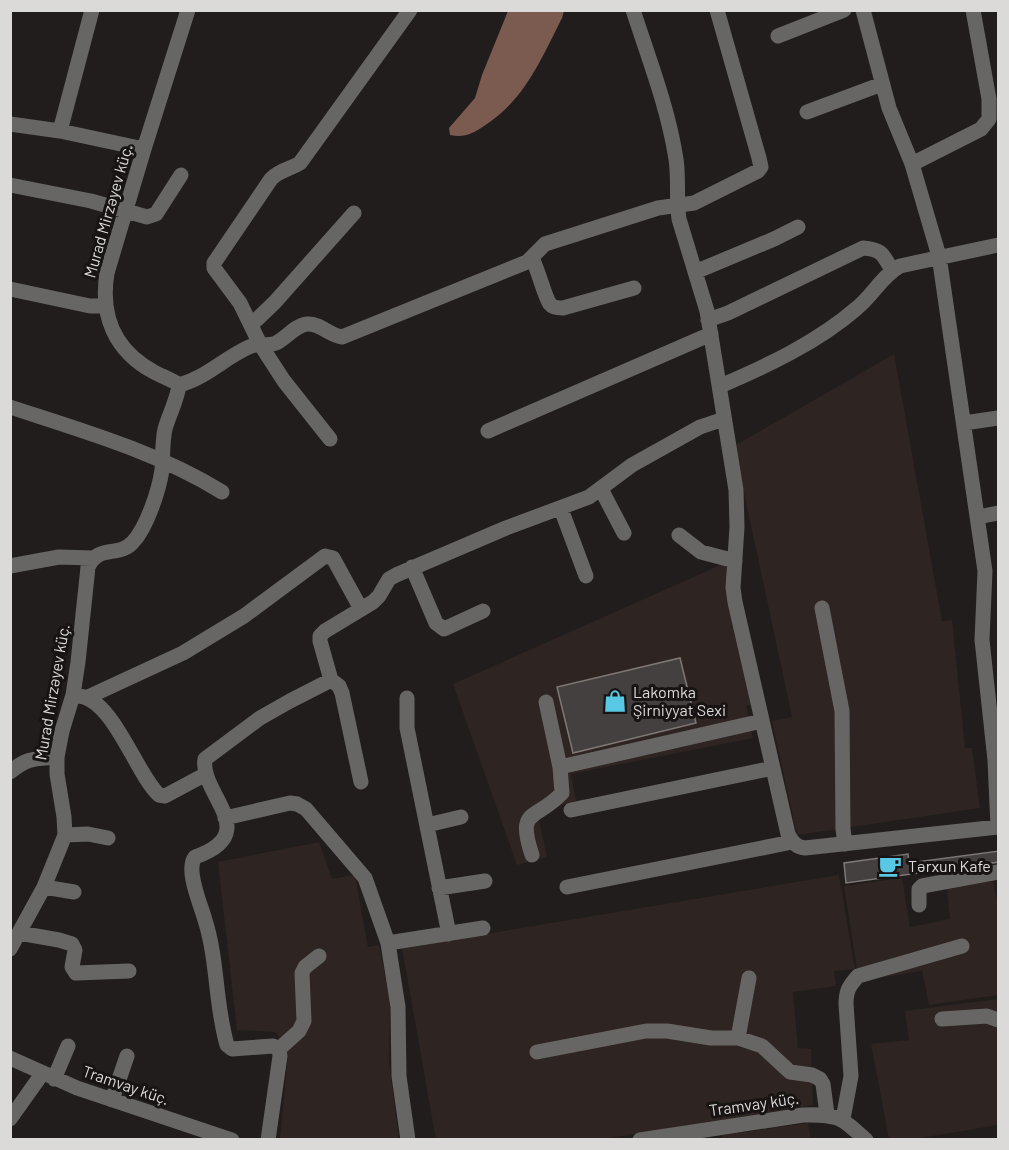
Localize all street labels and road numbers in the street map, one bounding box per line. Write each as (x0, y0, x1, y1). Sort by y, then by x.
street label: Murad Mirzəyev küç. (79, 142, 136, 280)
street label: Murad Mirzəyev küç. (30, 622, 73, 762)
street label: Tramvay küç. (80, 1061, 172, 1108)
street label: Tramvay küç. (708, 1088, 800, 1119)

